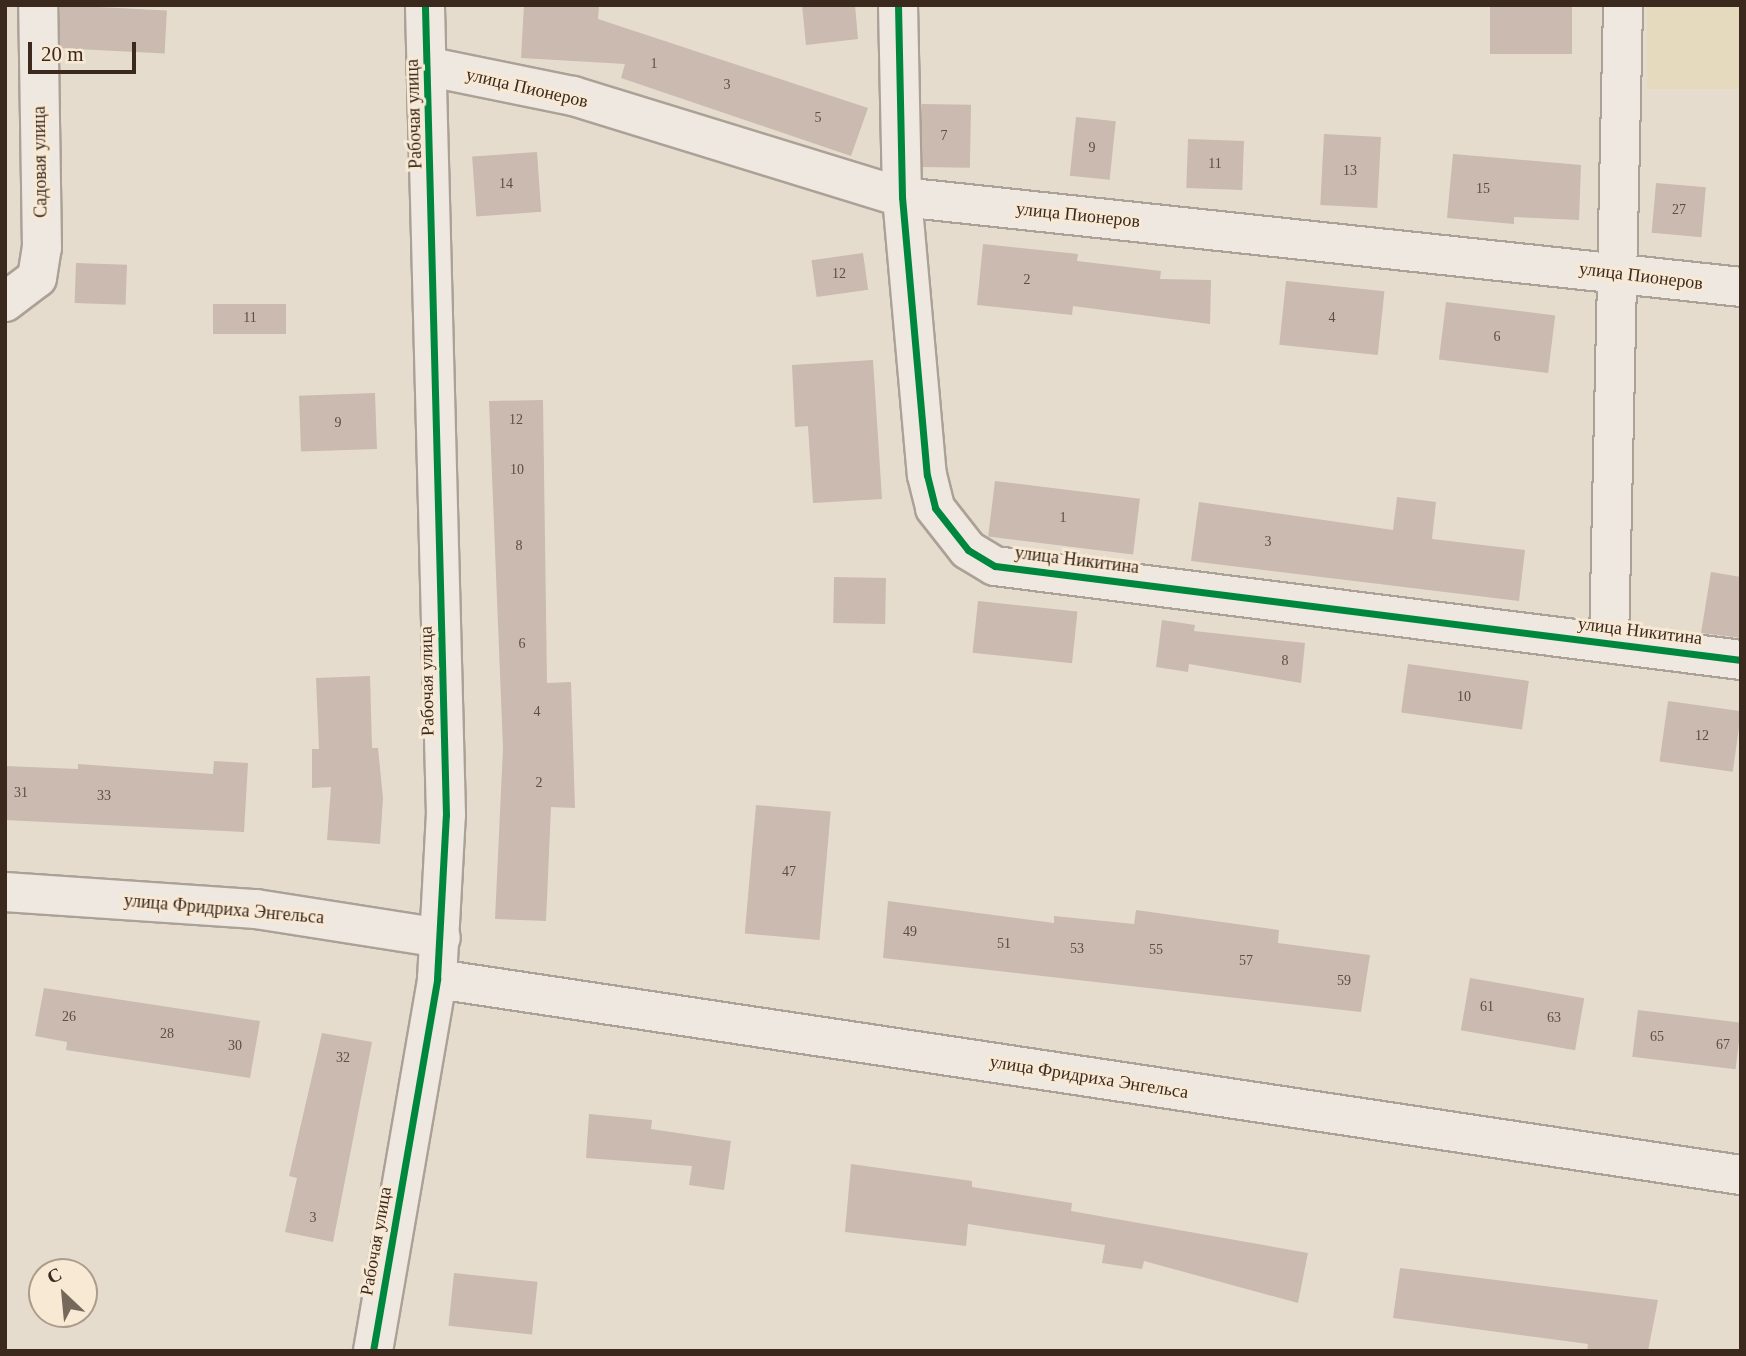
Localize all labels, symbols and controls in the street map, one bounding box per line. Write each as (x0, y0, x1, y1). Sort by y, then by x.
scale bar (32, 28, 140, 72)
text: 20 m (41, 42, 84, 66)
house number: 1 (650, 56, 658, 72)
street label: Рабочая улица (401, 59, 427, 169)
street label: улица Пионеров (464, 63, 590, 113)
house number: 3 (724, 77, 730, 93)
street label: Садовая улица (28, 106, 52, 218)
house number: 5 (814, 110, 822, 126)
house number: 7 (940, 128, 948, 144)
house number: 9 (1088, 140, 1096, 156)
house number: 11 (1208, 156, 1222, 172)
house number: 13 (1343, 163, 1357, 179)
house number: 14 (499, 176, 513, 192)
house number: 15 (1476, 181, 1490, 197)
street label: улица Пионеров (1015, 198, 1141, 232)
house number: 27 (1672, 202, 1686, 218)
street label: улица Пионеров (1578, 258, 1704, 294)
house number: 12 (832, 266, 846, 282)
house number: 2 (1024, 272, 1030, 288)
house number: 11 (243, 310, 257, 326)
house number: 4 (1328, 310, 1336, 326)
house number: 6 (1494, 329, 1500, 345)
house number: 12 (509, 412, 523, 428)
house number: 9 (334, 415, 342, 431)
house number: 10 (510, 462, 524, 478)
house number: 1 (1060, 510, 1066, 526)
house number: 3 (1264, 534, 1272, 550)
house number: 8 (516, 538, 522, 554)
street label: улица Никитина (1014, 542, 1140, 578)
street label: улица Никитина (1577, 613, 1703, 649)
street label: Рабочая улица (415, 626, 439, 736)
house number: 6 (518, 636, 526, 652)
house number: 8 (1282, 653, 1288, 669)
house number: 10 (1457, 689, 1471, 705)
house number: 4 (534, 704, 540, 720)
house number: 12 (1695, 728, 1709, 744)
house number: 2 (536, 775, 542, 791)
house number: 31 (14, 785, 28, 801)
house number: 33 (97, 788, 111, 804)
house number: 47 (782, 864, 796, 880)
street label: улица Фридриха Энгельса (123, 889, 325, 929)
house number: 49 (903, 924, 917, 940)
house number: 51 (997, 936, 1011, 952)
house number: 53 (1070, 941, 1084, 957)
house number: 55 (1149, 942, 1163, 958)
house number: 57 (1239, 953, 1253, 969)
house number: 59 (1337, 973, 1351, 989)
house number: 61 (1480, 999, 1494, 1015)
house number: 26 (62, 1009, 76, 1025)
house number: 63 (1547, 1010, 1561, 1026)
house number: 28 (160, 1026, 174, 1042)
house number: 65 (1650, 1029, 1664, 1045)
house number: 67 (1716, 1037, 1730, 1053)
house number: 30 (228, 1038, 242, 1054)
house number: 32 (336, 1050, 350, 1066)
street label: улица Фридриха Энгельса (988, 1051, 1190, 1103)
street label: Рабочая улица (356, 1185, 396, 1297)
house number: 3 (310, 1210, 316, 1226)
north arrow (28, 1258, 98, 1328)
text: С (44, 1263, 65, 1288)

